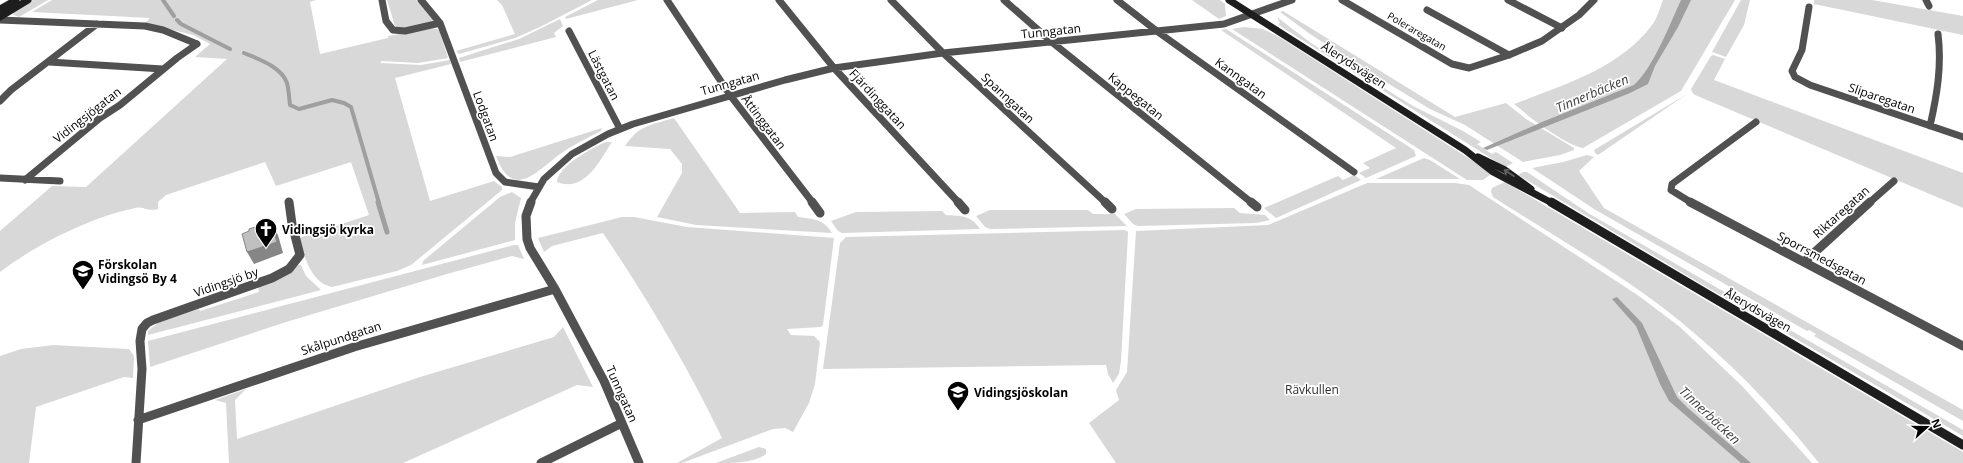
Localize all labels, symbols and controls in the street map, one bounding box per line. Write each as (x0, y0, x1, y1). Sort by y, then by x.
street label: Poleraregatan (1385, 8, 1449, 54)
street label: Tunngatan (1020, 19, 1082, 43)
street label: Ålerydsvägen (1318, 38, 1390, 92)
street label: Lästgatan (584, 47, 624, 103)
street label: Kanngatan (1212, 53, 1270, 103)
street label: Fjärdinggatan (846, 65, 910, 133)
street label: Tunngatan (699, 67, 761, 99)
street label: Kappegatan (1105, 68, 1167, 124)
street label: Spanngatan (978, 69, 1038, 127)
water label: Tinnerbäcken (1553, 70, 1631, 116)
street label: Sliparegatan (1846, 79, 1918, 117)
street label: Vidingsjögatan (50, 83, 124, 147)
street label: Lodgatan (469, 89, 503, 143)
street label: Åttinggatan (738, 91, 790, 153)
one-way arrow (1504, 169, 1515, 177)
street label: Riktaregatan (1809, 182, 1873, 242)
church icon: Vidingsjö kyrka (253, 216, 279, 249)
place label: Vidingsjö kyrka (282, 221, 374, 238)
street label: Sporrsmedsgatan (1774, 227, 1870, 289)
place label: Förskolan Vidingsö By 4 (98, 256, 177, 287)
school or university icon: Förskolan Vidingsö By 4 (70, 258, 96, 291)
street label: Vidingsjö by (192, 263, 261, 301)
street label: Ålerydsvägen (1721, 284, 1795, 336)
street label: Skålpundgatan (299, 317, 383, 359)
street label: Tunngatan (602, 363, 642, 425)
school or university icon: Vidingsjöskolan (945, 379, 971, 412)
park label: Rävkullen (1285, 381, 1339, 398)
water label: Tinnerbäcken (1676, 382, 1744, 448)
place label: Vidingsjöskolan (974, 384, 1068, 401)
north arrow (1907, 407, 1947, 447)
text: N (1928, 416, 1945, 430)

